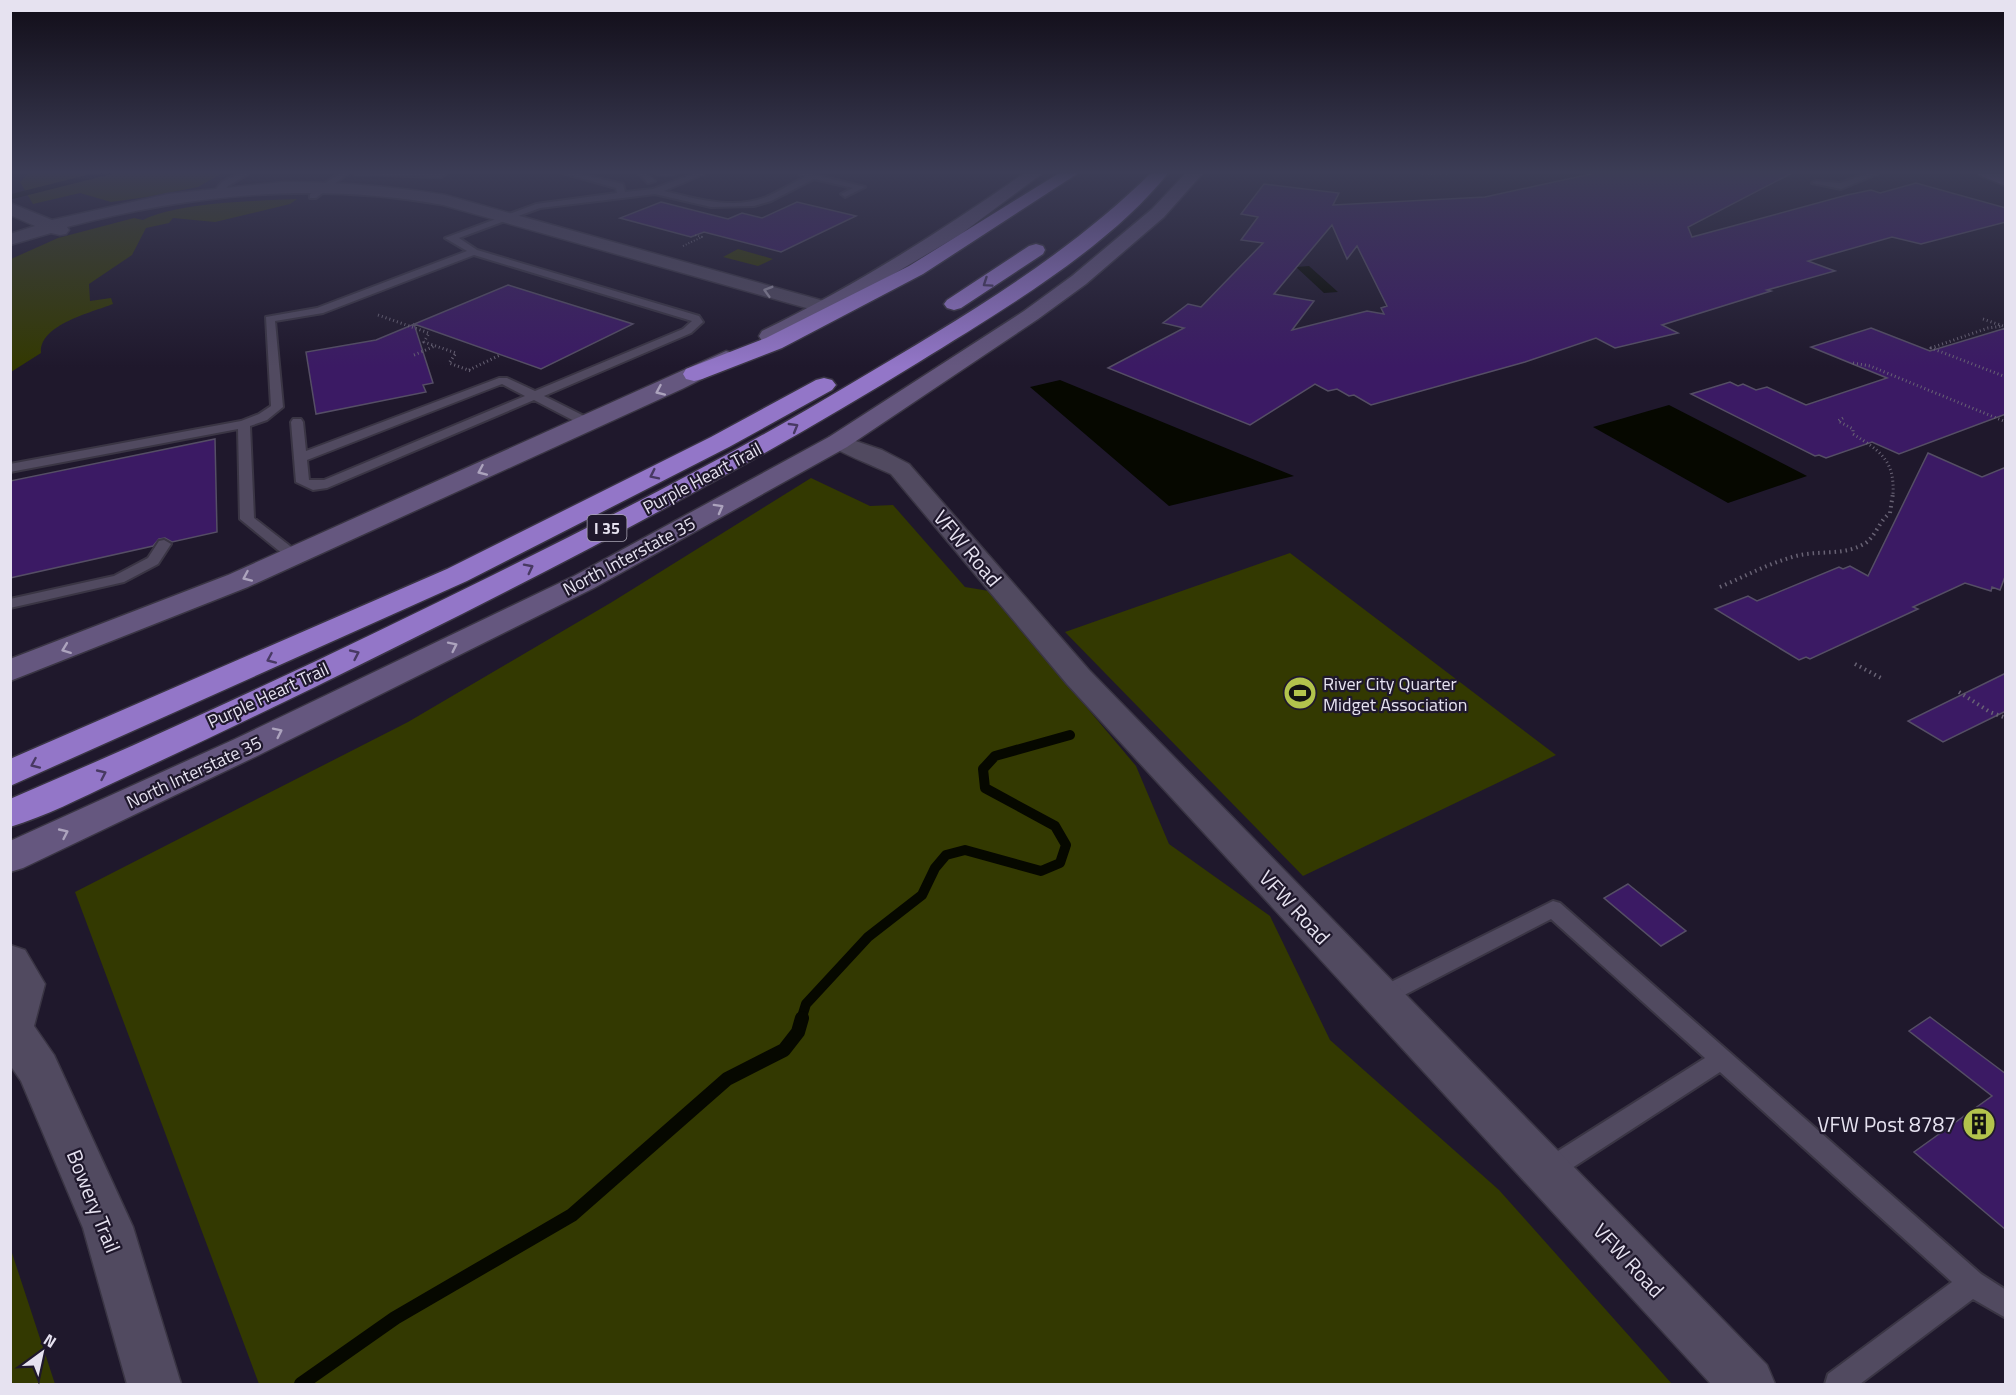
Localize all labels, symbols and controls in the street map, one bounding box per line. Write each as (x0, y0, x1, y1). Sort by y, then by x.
one-way arrow (983, 276, 994, 287)
one-way arrow (763, 286, 773, 299)
one-way arrow (655, 383, 666, 395)
one-way arrow (788, 423, 798, 435)
street label: Purple Heart Trail (638, 435, 766, 521)
one-way arrow (478, 464, 489, 476)
one-way arrow (650, 467, 661, 479)
street label: VFW Road (926, 502, 1010, 594)
one-way arrow (713, 504, 723, 515)
street label: North Interstate 35 (558, 510, 700, 602)
road number: I 35 (588, 515, 626, 541)
one-way arrow (523, 564, 534, 575)
one-way arrow (242, 570, 253, 582)
one-way arrow (61, 642, 72, 654)
one-way arrow (447, 642, 458, 654)
one-way arrow (348, 650, 359, 662)
one-way arrow (266, 652, 277, 664)
street label: Purple Heart Trail (203, 655, 333, 735)
place label: River City Quarter Midget Association (1323, 670, 1467, 718)
sports icon: River City Quarter Midget Association (1282, 675, 1318, 711)
one-way arrow (272, 728, 283, 740)
street label: North Interstate 35 (122, 729, 266, 815)
one-way arrow (30, 756, 41, 768)
one-way arrow (96, 769, 107, 781)
one-way arrow (57, 828, 68, 840)
street label: VFW Road (1252, 862, 1338, 952)
building icon: VFW Post 8787 (1961, 1106, 1997, 1142)
place label: VFW Post 8787 (1817, 1108, 1956, 1140)
street label: Bowery Trail (59, 1145, 129, 1257)
street label: VFW Road (1586, 1215, 1672, 1305)
north arrow (12, 1323, 72, 1383)
text: N (39, 1327, 61, 1354)

